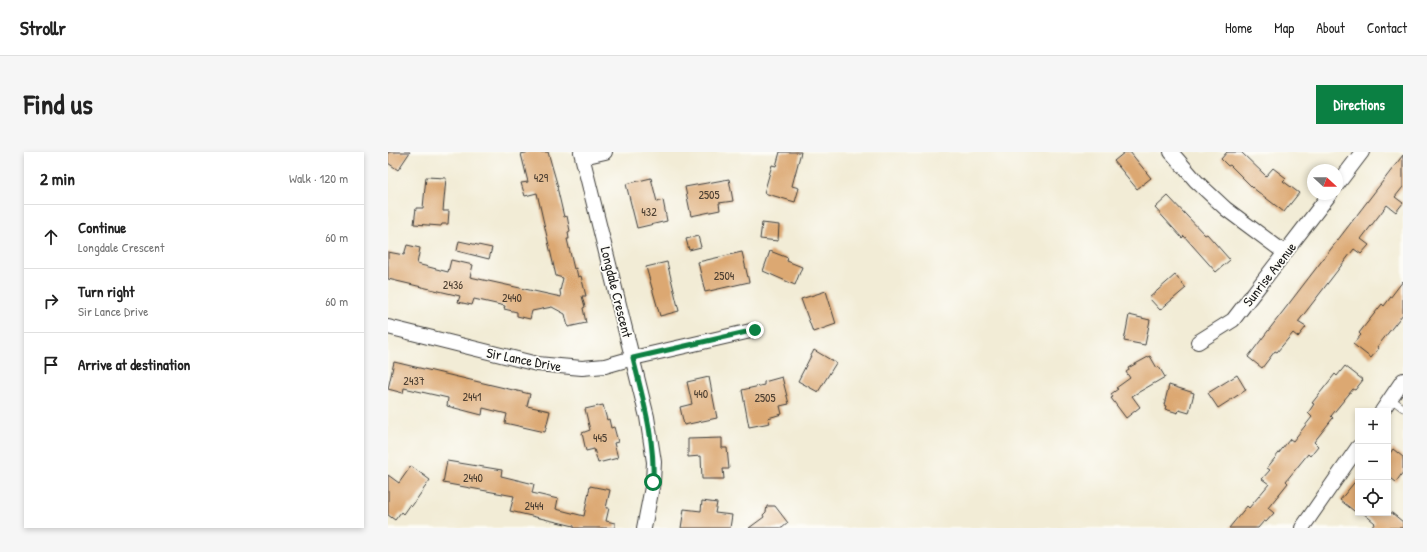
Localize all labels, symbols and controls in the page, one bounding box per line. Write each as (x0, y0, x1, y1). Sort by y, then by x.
text: Strollr (20, 15, 66, 41)
text: Home (1225, 18, 1252, 37)
text: Map (1274, 18, 1294, 37)
text: About (1316, 18, 1345, 37)
text: Contact (1367, 18, 1407, 37)
text: Find us (24, 85, 93, 123)
button: Directions (1316, 85, 1403, 124)
north arrow (1307, 164, 1343, 200)
text: 2 min (40, 167, 75, 190)
text: Walk · 120 m (289, 169, 348, 187)
house number: 429 (534, 169, 549, 186)
house number: 2505 (698, 186, 720, 203)
house number: 432 (641, 203, 657, 220)
text: Continue (78, 217, 126, 238)
icon: ahead (40, 226, 62, 248)
text: 60 m (325, 228, 348, 246)
text: Longdale Crescent (78, 238, 164, 256)
street label: Sunrise Avenue (1238, 238, 1300, 310)
street label: Longdale Crescent (596, 245, 638, 340)
house number: 2504 (714, 267, 735, 284)
house number: 2436 (443, 276, 463, 293)
text: Turn right (78, 281, 134, 302)
house number: 2440 (502, 289, 522, 306)
icon: right (40, 290, 62, 312)
text: 60 m (325, 292, 348, 310)
text: Sir Lance Drive (78, 302, 148, 320)
route end (746, 321, 764, 339)
street label: Sir Lance Drive (485, 342, 563, 376)
icon: arrive (40, 354, 62, 376)
text: Arrive at destination (78, 354, 190, 375)
house number: 2437 (403, 372, 425, 389)
house number: 440 (694, 385, 708, 402)
house number: 2441 (463, 388, 481, 405)
house number: 2505 (754, 389, 776, 406)
map controls (1355, 408, 1391, 516)
button: + (1355, 408, 1391, 444)
house number: 445 (593, 429, 607, 446)
button: − (1355, 444, 1391, 480)
house number: 2440 (463, 469, 483, 486)
route start (644, 473, 662, 491)
button: locate (1355, 480, 1391, 516)
house number: 2444 (524, 497, 544, 514)

